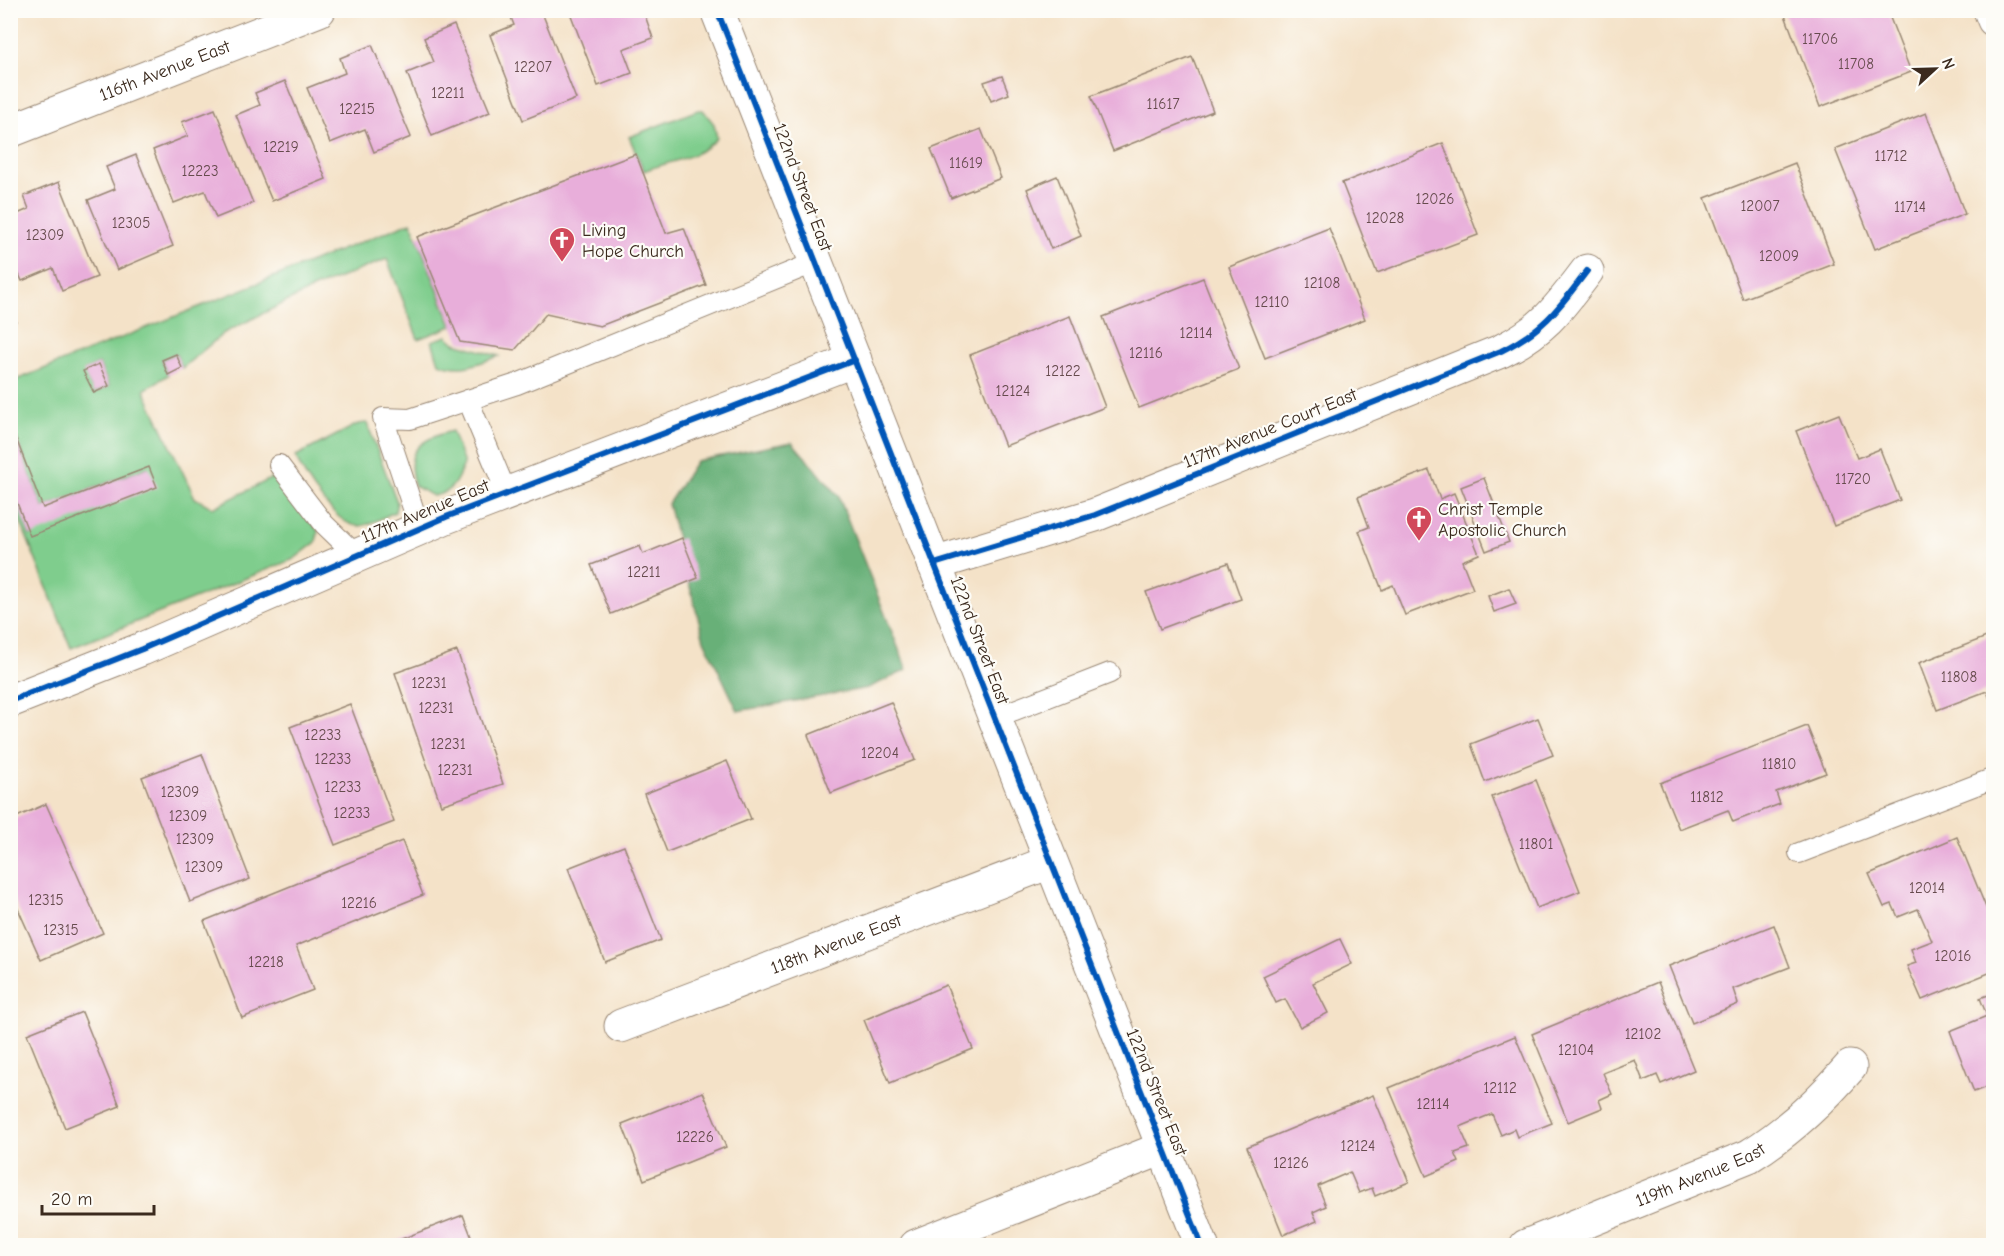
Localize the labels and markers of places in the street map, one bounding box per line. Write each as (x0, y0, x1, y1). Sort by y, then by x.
place label: Living Hope Church (582, 220, 684, 262)
church icon: Living Hope Church (547, 225, 577, 263)
place label: Christ Temple Apostolic Church (1438, 499, 1567, 541)
church icon: Christ Temple Apostolic Church (1404, 504, 1434, 542)

